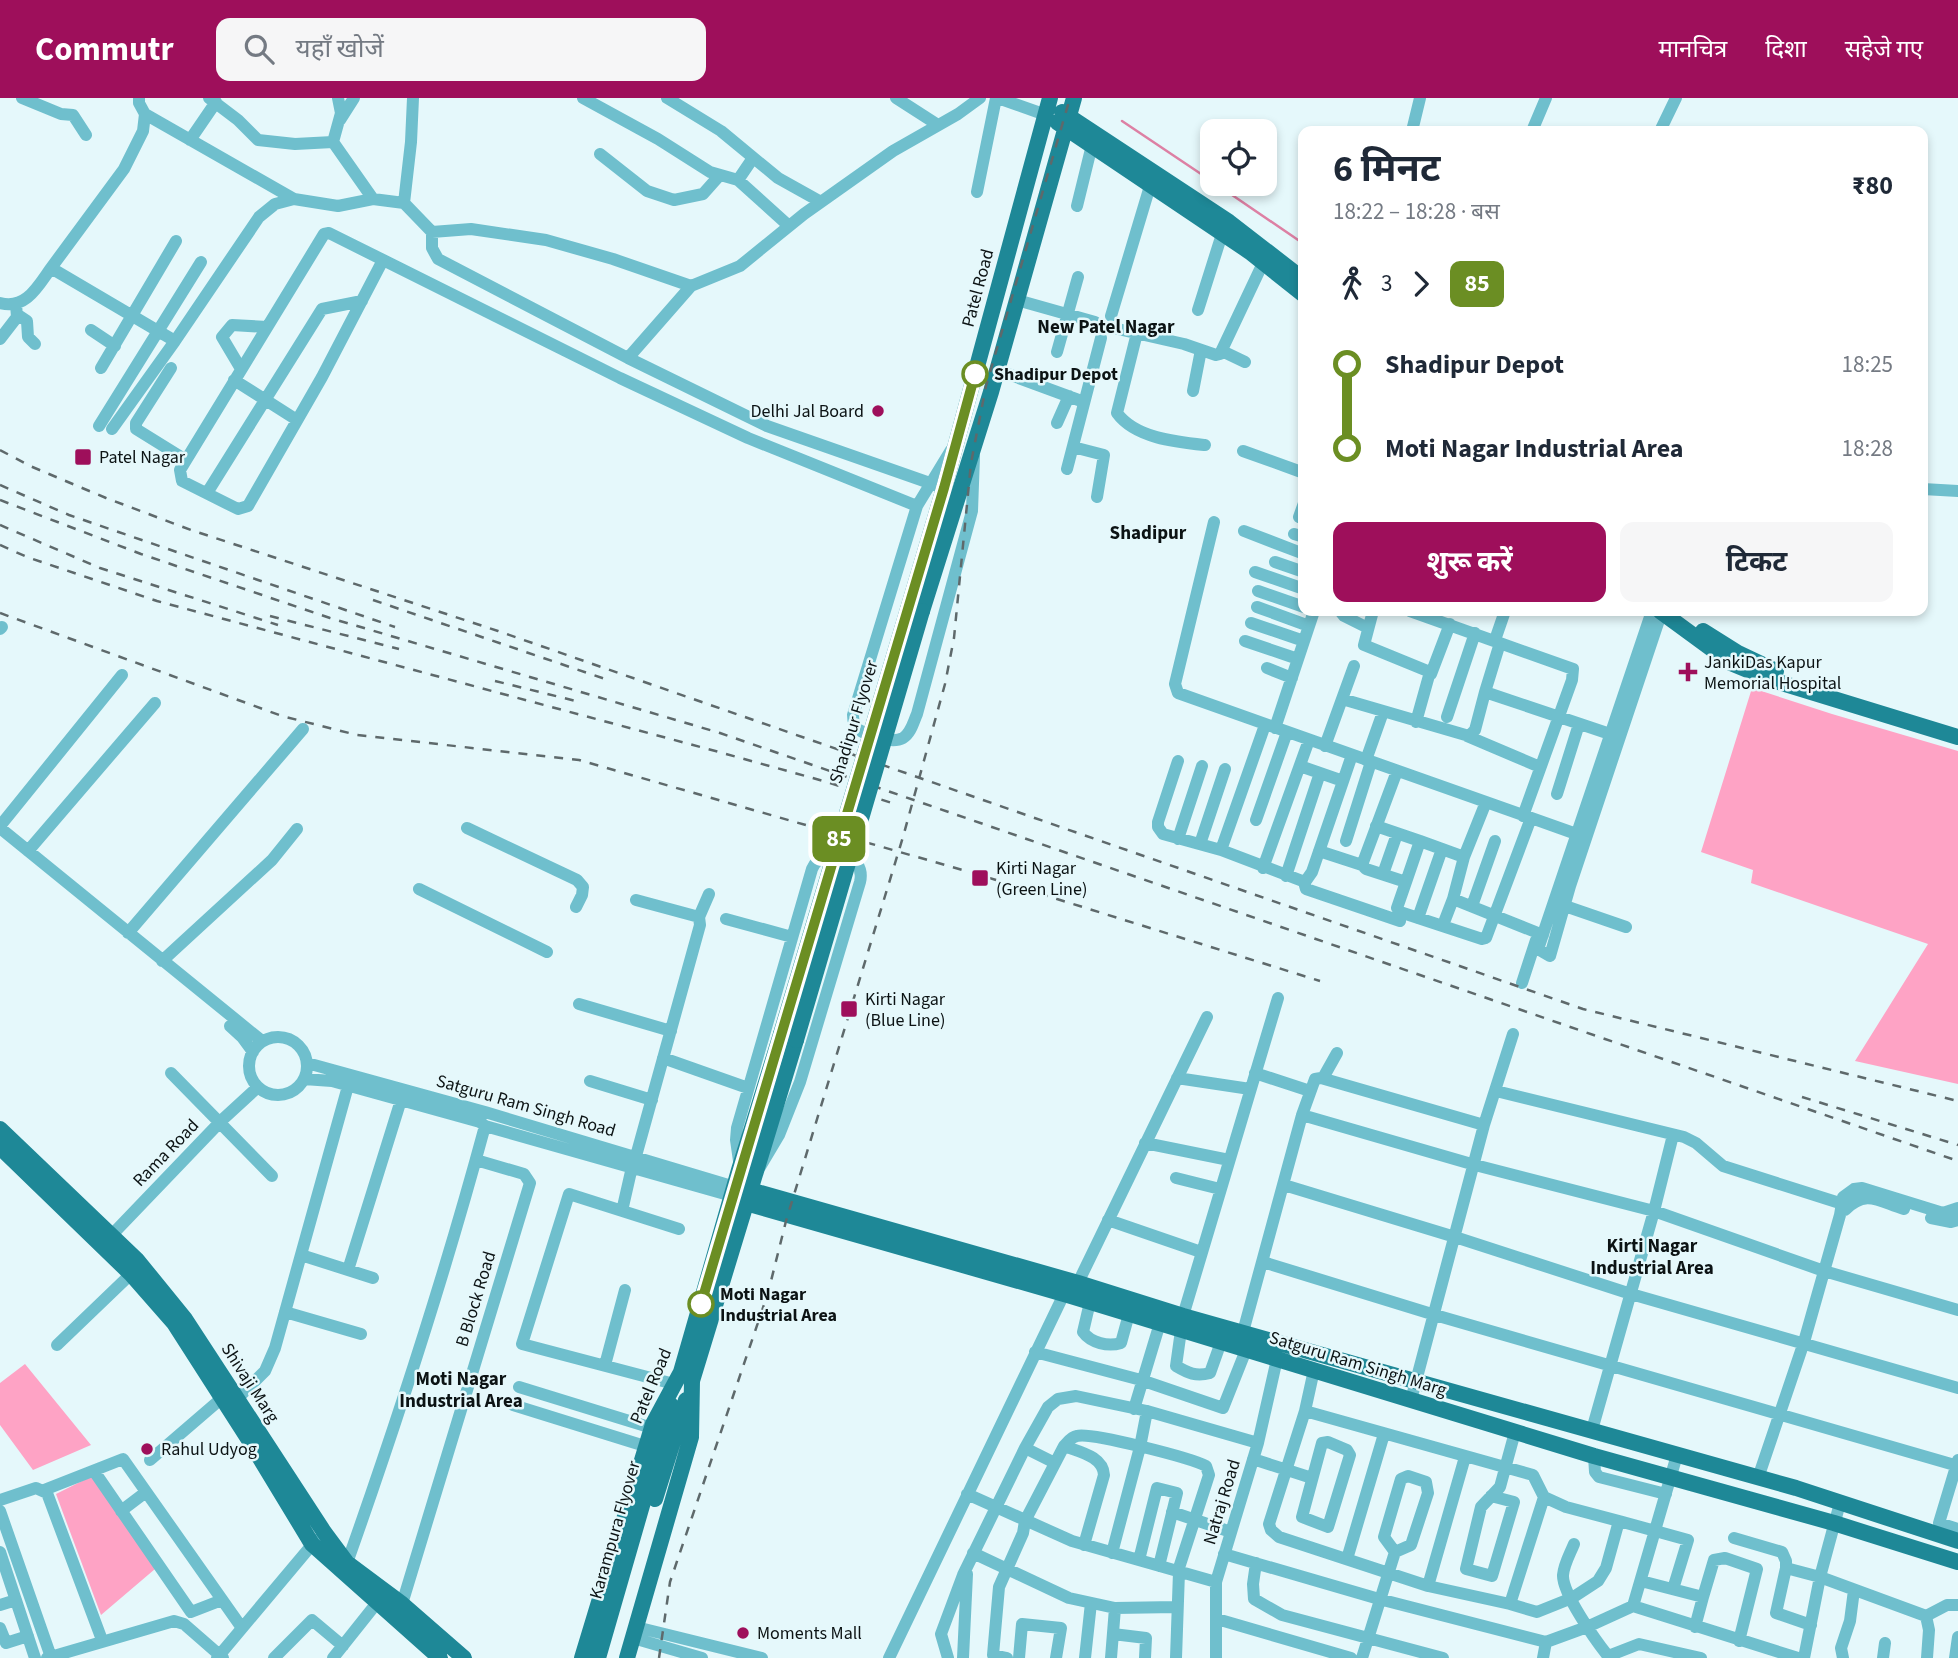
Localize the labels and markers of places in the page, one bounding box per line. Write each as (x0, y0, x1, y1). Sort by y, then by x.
marker: Shadipur Depot (962, 361, 988, 387)
place label: Shadipur Depot (994, 362, 1118, 387)
place label: Delhi Jal Board (750, 399, 864, 424)
marker: Delhi Jal Board (870, 403, 886, 419)
place label: Patel Nagar (99, 445, 186, 470)
marker: Patel Nagar (73, 447, 93, 467)
place label: JankiDas Kapur Memorial Hospital (1704, 650, 1841, 696)
marker: JankiDas Kapur Memorial Hospital (1678, 662, 1698, 682)
place label: Kirti Nagar (Green Line) (996, 856, 1087, 902)
marker: Kirti Nagar (Green Line) (970, 868, 990, 888)
place label: Kirti Nagar (Blue Line) (865, 987, 946, 1033)
marker: Kirti Nagar (Blue Line) (839, 999, 859, 1019)
place label: Moti Nagar Industrial Area (720, 1282, 837, 1328)
marker: Moti Nagar Industrial Area (688, 1291, 714, 1317)
place label: Rahul Udyog (161, 1437, 257, 1462)
marker: Rahul Udyog (139, 1441, 155, 1457)
place label: Moments Mall (757, 1621, 862, 1646)
marker: Moments Mall (735, 1625, 751, 1641)

